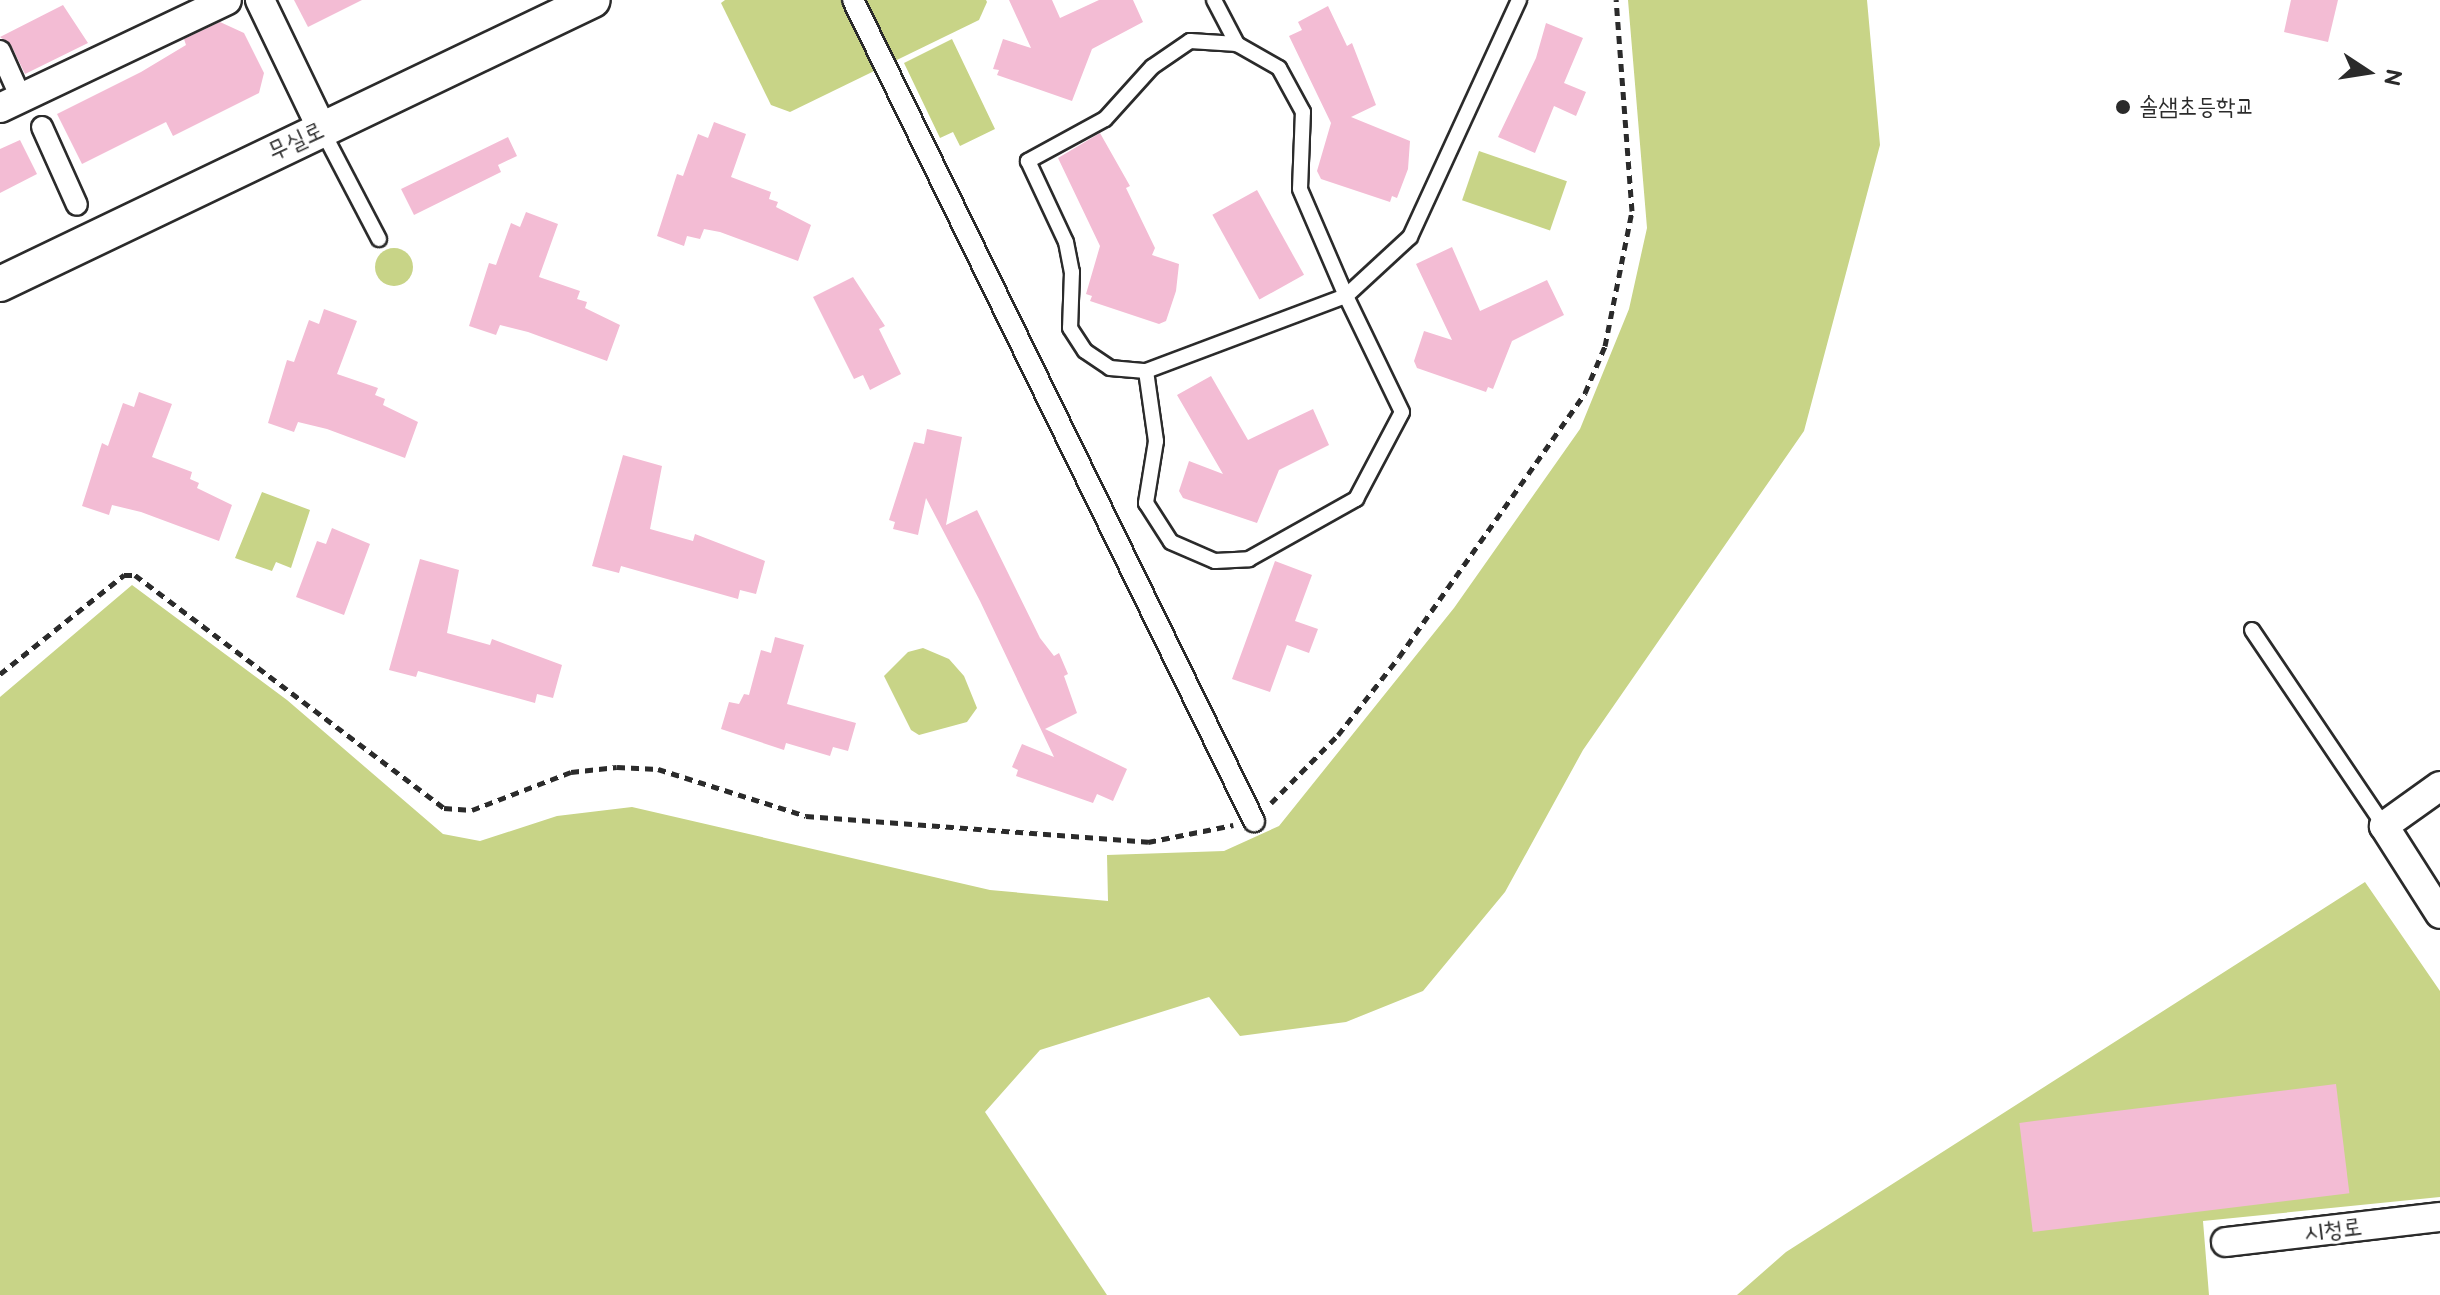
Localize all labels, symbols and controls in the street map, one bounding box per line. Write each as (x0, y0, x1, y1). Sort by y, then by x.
north arrow (2328, 32, 2408, 112)
text: N (2377, 66, 2407, 88)
place label: 솔샘초등학교 (2139, 93, 2255, 121)
marker: 솔샘초등학교 (2114, 98, 2132, 116)
street label: 무실로 (264, 116, 328, 166)
street label: 시청로 (2302, 1212, 2364, 1248)

